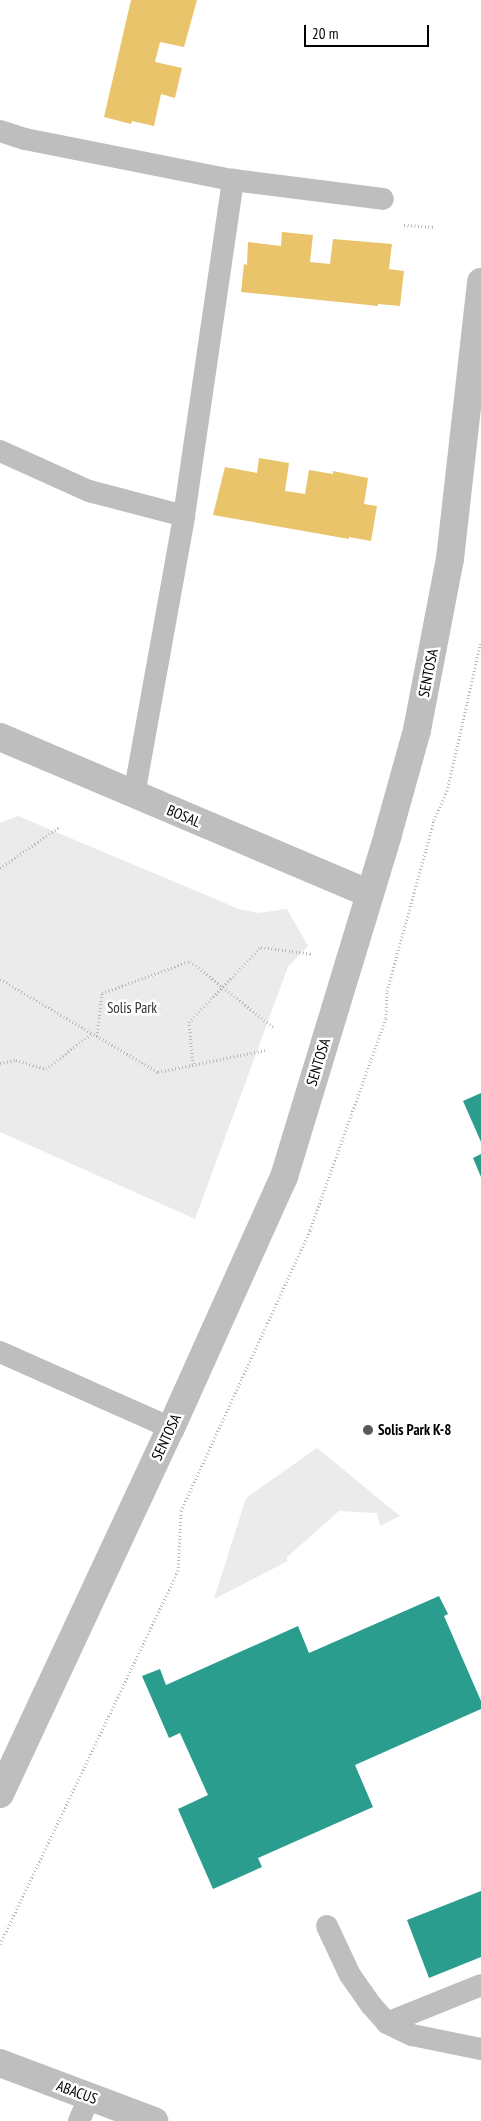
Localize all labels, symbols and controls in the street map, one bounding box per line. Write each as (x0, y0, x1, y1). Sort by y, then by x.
scale bar (306, 15, 431, 47)
text: 20 m (312, 24, 338, 43)
street label: SENTOSA (415, 647, 441, 699)
street label: BOSAL (164, 801, 204, 831)
park label: Solis Park (107, 999, 157, 1017)
street label: SENTOSA (302, 1036, 334, 1088)
street label: SENTOSA (148, 1411, 184, 1463)
place label: Solis Park K-8 (378, 1421, 452, 1439)
marker: Solis Park K-8 (362, 1424, 374, 1436)
street label: ABACUS (54, 2076, 100, 2108)

